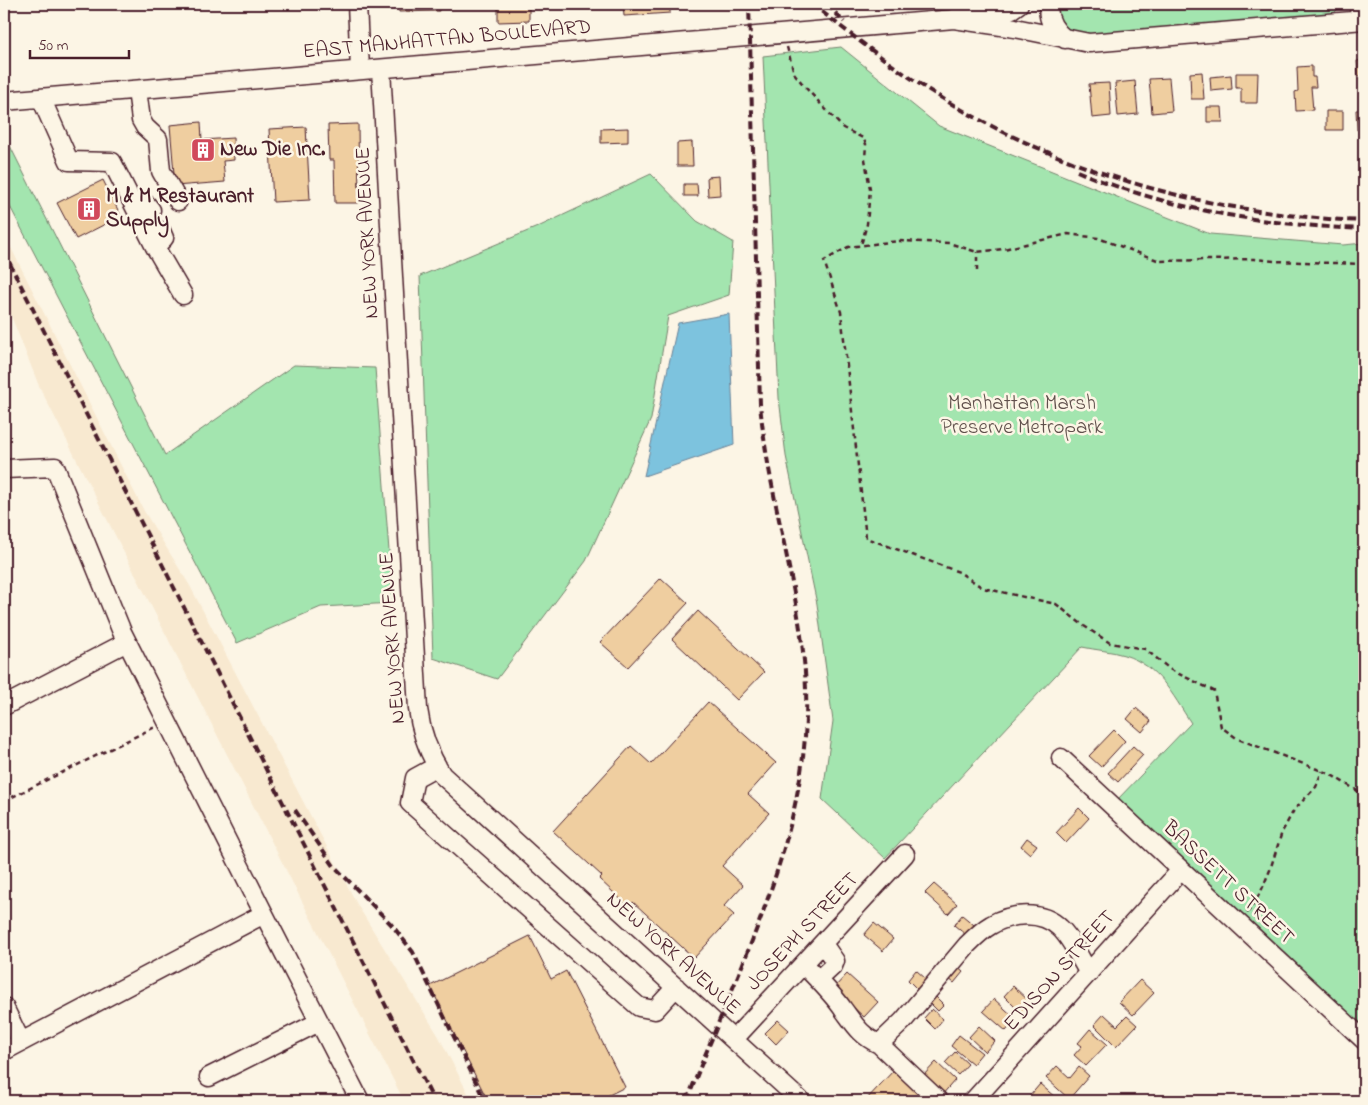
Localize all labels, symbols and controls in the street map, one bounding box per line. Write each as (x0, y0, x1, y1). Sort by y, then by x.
street label: EAST MANHATTAN BOULEVARD (302, 12, 592, 68)
scale bar (30, 28, 129, 60)
text: 50 m (38, 35, 69, 57)
place label: New Die Inc. (220, 135, 326, 165)
building icon: New Die Inc. (190, 137, 216, 163)
street label: NEW YORK AVENUE (349, 146, 387, 320)
place label: M & M Restaurant Supply (106, 182, 255, 238)
building icon: M & M Restaurant Supply (76, 196, 102, 222)
park label: Manhattan Marsh Preserve Metropark (941, 389, 1104, 443)
street label: NEW YORK AVENUE (372, 551, 414, 725)
street label: BASSETT STREET (1155, 813, 1301, 952)
street label: JOSEPH STREET (740, 866, 866, 998)
street label: NEW YORK AVENUE (599, 885, 747, 1023)
street label: EDISON STREET (997, 904, 1123, 1038)

